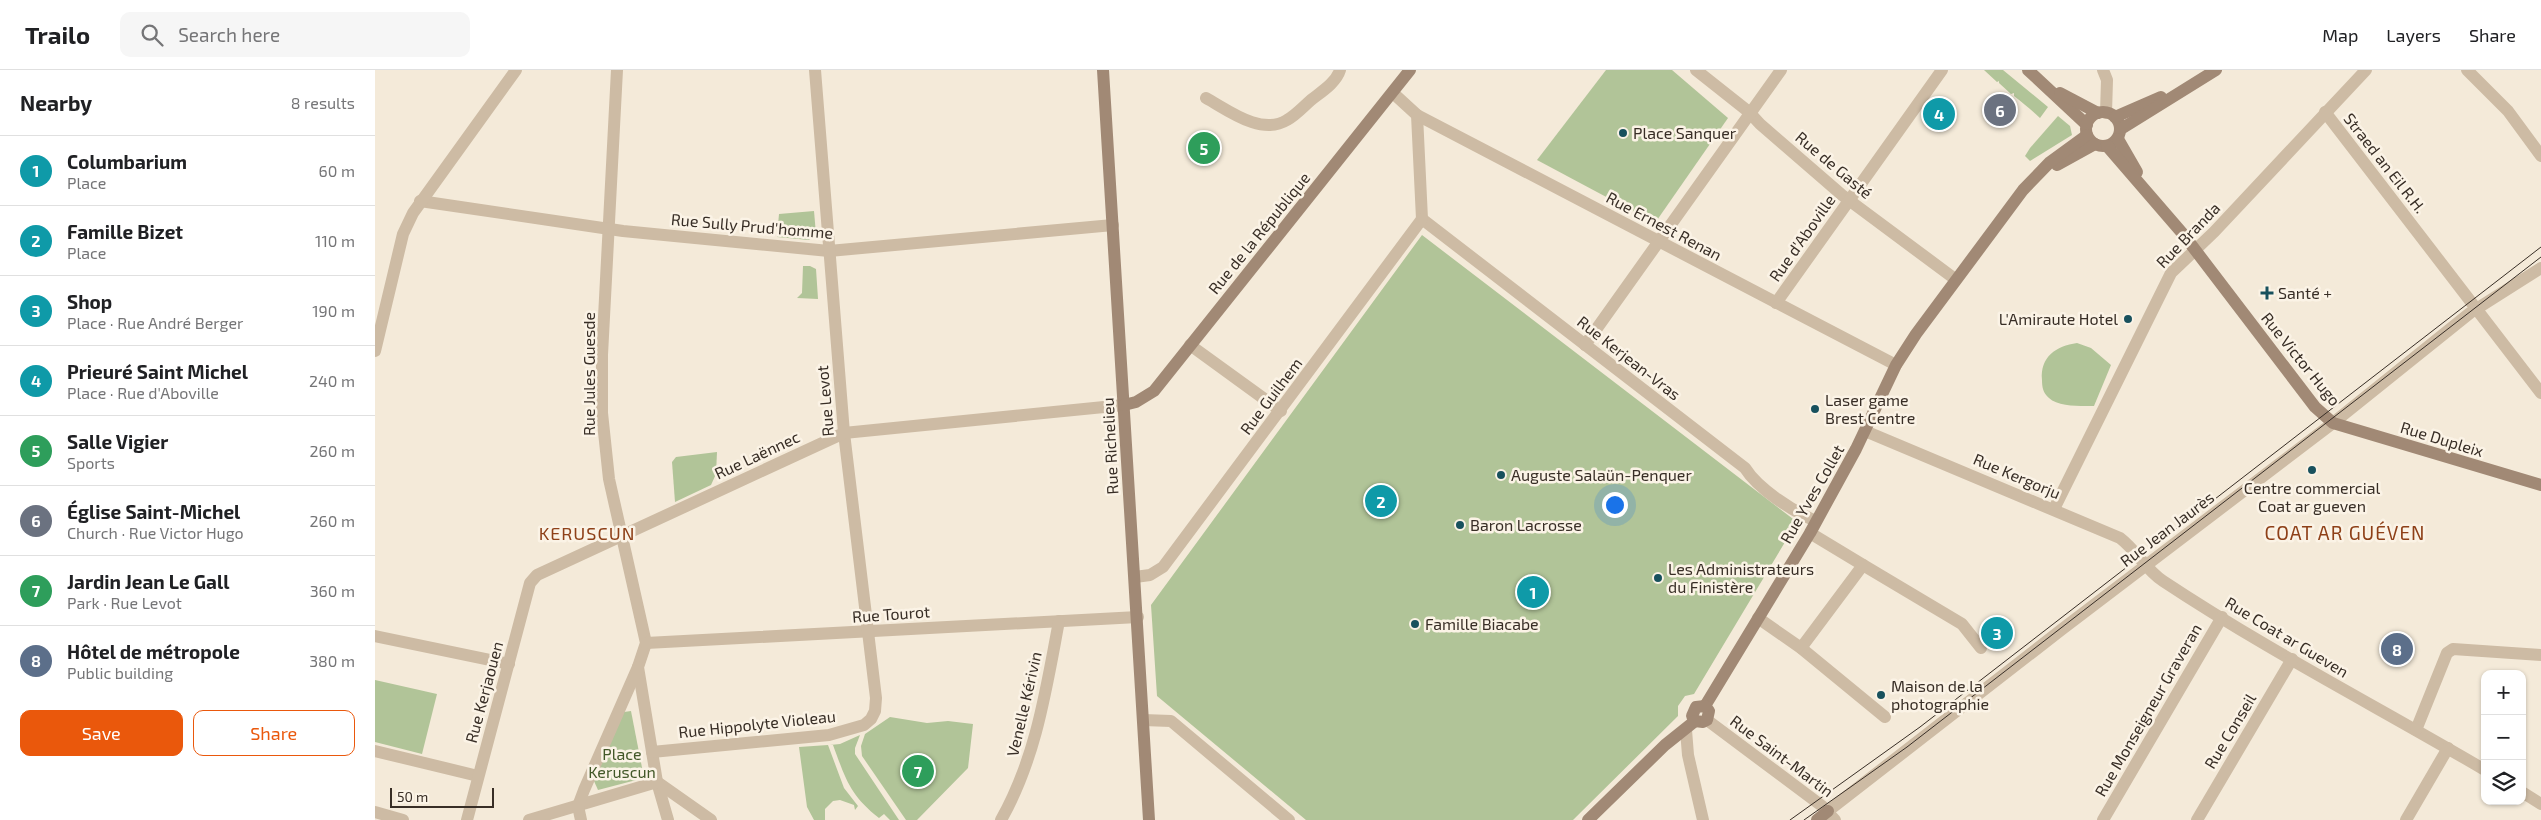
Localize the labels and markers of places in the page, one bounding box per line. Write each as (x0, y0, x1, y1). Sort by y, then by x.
pin: 6 (1984, 91, 2016, 129)
pin: 4 (1923, 95, 1955, 133)
place label: Place Sanquer (1633, 123, 1737, 142)
marker: Place Sanquer (1617, 127, 1629, 139)
pin: 5 (1188, 129, 1220, 167)
place label: Santé + (2278, 283, 2332, 302)
marker: Santé + (2260, 286, 2274, 300)
place label: L'Amiraute Hotel (1999, 309, 2118, 328)
marker: L'Amiraute Hotel (2122, 313, 2134, 325)
place label: Laser game Brest Centre (1825, 390, 1915, 427)
marker: Laser game Brest Centre (1809, 403, 1821, 415)
marker: Centre commercial Coat ar gueven (2306, 464, 2318, 476)
place label: Auguste Salaün-Penquer (1511, 465, 1692, 484)
marker: Auguste Salaün-Penquer (1495, 469, 1507, 481)
place label: Centre commercial Coat ar gueven (2244, 478, 2380, 515)
pin: 2 (1365, 482, 1397, 520)
place label: Baron Lacrosse (1470, 515, 1582, 534)
marker: Baron Lacrosse (1454, 519, 1466, 531)
place label: Les Administrateurs du Finistère (1668, 559, 1814, 596)
marker: Les Administrateurs du Finistère (1652, 572, 1664, 584)
pin: 1 (1517, 573, 1549, 611)
place label: Famille Biacabe (1425, 614, 1539, 633)
pin: 3 (1981, 614, 2013, 652)
marker: Famille Biacabe (1409, 618, 1421, 630)
pin: 8 (2381, 630, 2413, 668)
place label: Maison de la photographie (1891, 676, 1989, 713)
marker: Maison de la photographie (1875, 689, 1887, 701)
pin: 7 (902, 752, 934, 790)

